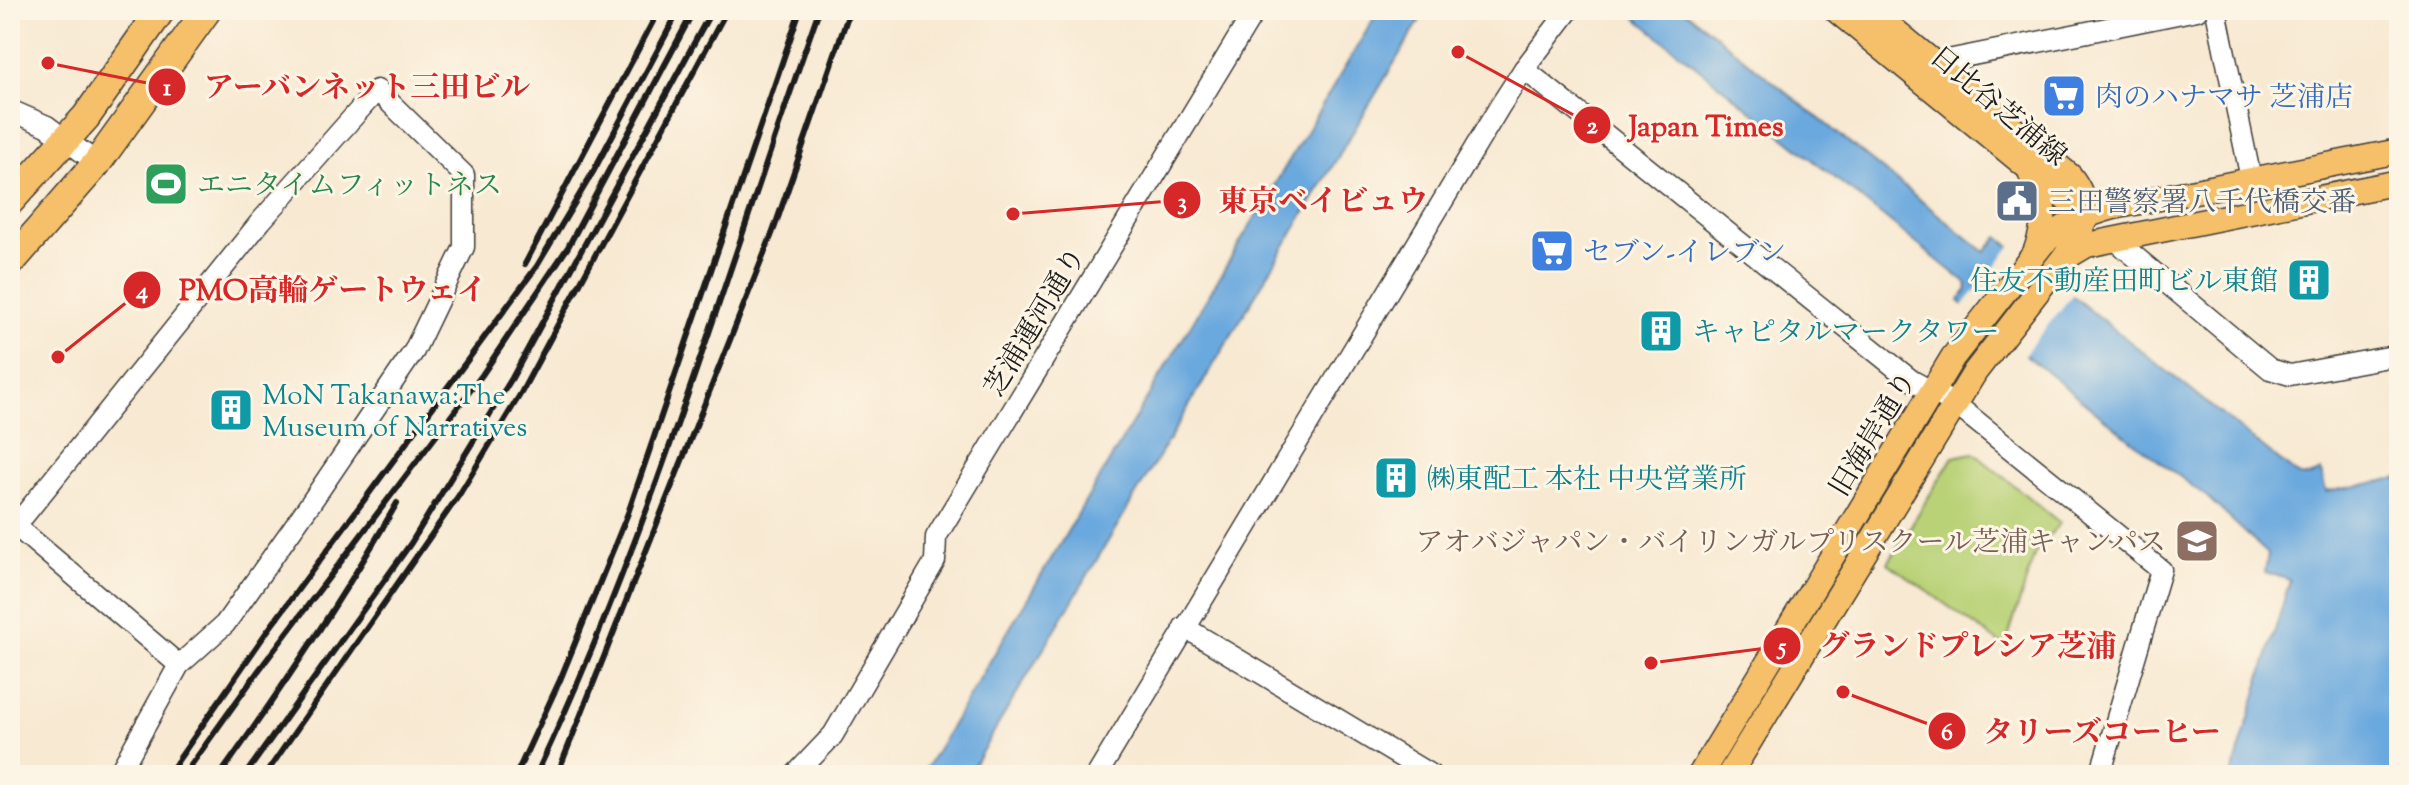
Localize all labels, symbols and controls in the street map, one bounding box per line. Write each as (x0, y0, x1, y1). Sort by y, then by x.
street label: 日比谷芝浦線 (1920, 38, 2074, 177)
callout: アーバンネット三田ビル (147, 60, 548, 114)
text: アーバンネット三田ビル (204, 68, 530, 111)
text: 1 (163, 72, 172, 106)
supermarket icon: 肉のハナマサ 芝浦店 (2040, 72, 2088, 120)
place label: 肉のハナマサ 芝浦店 (2095, 79, 2353, 119)
callout: Japan Times (1572, 98, 1799, 152)
text: Japan Times (1626, 107, 1784, 150)
text: 2 (1586, 110, 1598, 144)
sports icon: エニタイムフィットネス (142, 160, 190, 208)
place label: エニタイムフィットネス (197, 167, 502, 207)
callout: 東京ベイビュウ (1162, 173, 1444, 227)
public building icon: 三田警察署八千代橋交番 (1993, 177, 2041, 225)
text: 東京ベイビュウ (1218, 182, 1428, 225)
place label: 三田警察署八千代橋交番 (2048, 184, 2356, 224)
text: 3 (1177, 186, 1187, 220)
supermarket icon: セブン-イレブン (1528, 227, 1576, 275)
place label: セブン-イレブン (1583, 234, 1786, 274)
street label: 芝浦運河通り (976, 240, 1097, 405)
building icon: 住友不動産田町ビル東館 (2285, 256, 2333, 304)
callout: PMO高輪ゲートウェイ (122, 263, 503, 317)
place label: 住友不動産田町ビル東館 (1970, 263, 2278, 303)
text: PMO高輪ゲートウェイ (179, 271, 487, 314)
text: 4 (135, 275, 148, 309)
building icon: キャピタルマークタワー (1637, 307, 1685, 355)
place label: キャピタルマークタワー (1692, 314, 1999, 354)
street label: 旧海岸通り (1821, 364, 1928, 505)
place label: MoN Takanawa:The Museum of Narratives (262, 377, 527, 449)
building icon: MoN Takanawa:The Museum of Narratives (207, 386, 255, 434)
building icon: ㈱東配工 本社 中央営業所 (1372, 454, 1420, 502)
place label: ㈱東配工 本社 中央営業所 (1427, 461, 1747, 501)
school or university icon: アオバジャパン・バイリンガルプリスクール芝浦キャンパス (2173, 517, 2221, 565)
place label: アオバジャパン・バイリンガルプリスクール芝浦キャンパス (1416, 524, 2166, 564)
callout: グランドプレシア芝浦 (1762, 619, 2134, 673)
text: グランドプレシア芝浦 (1819, 627, 2117, 670)
text: 5 (1776, 631, 1787, 665)
callout: タリーズコーヒー (1927, 704, 2238, 758)
text: タリーズコーヒー (1983, 713, 2221, 756)
text: 6 (1941, 717, 1953, 751)

